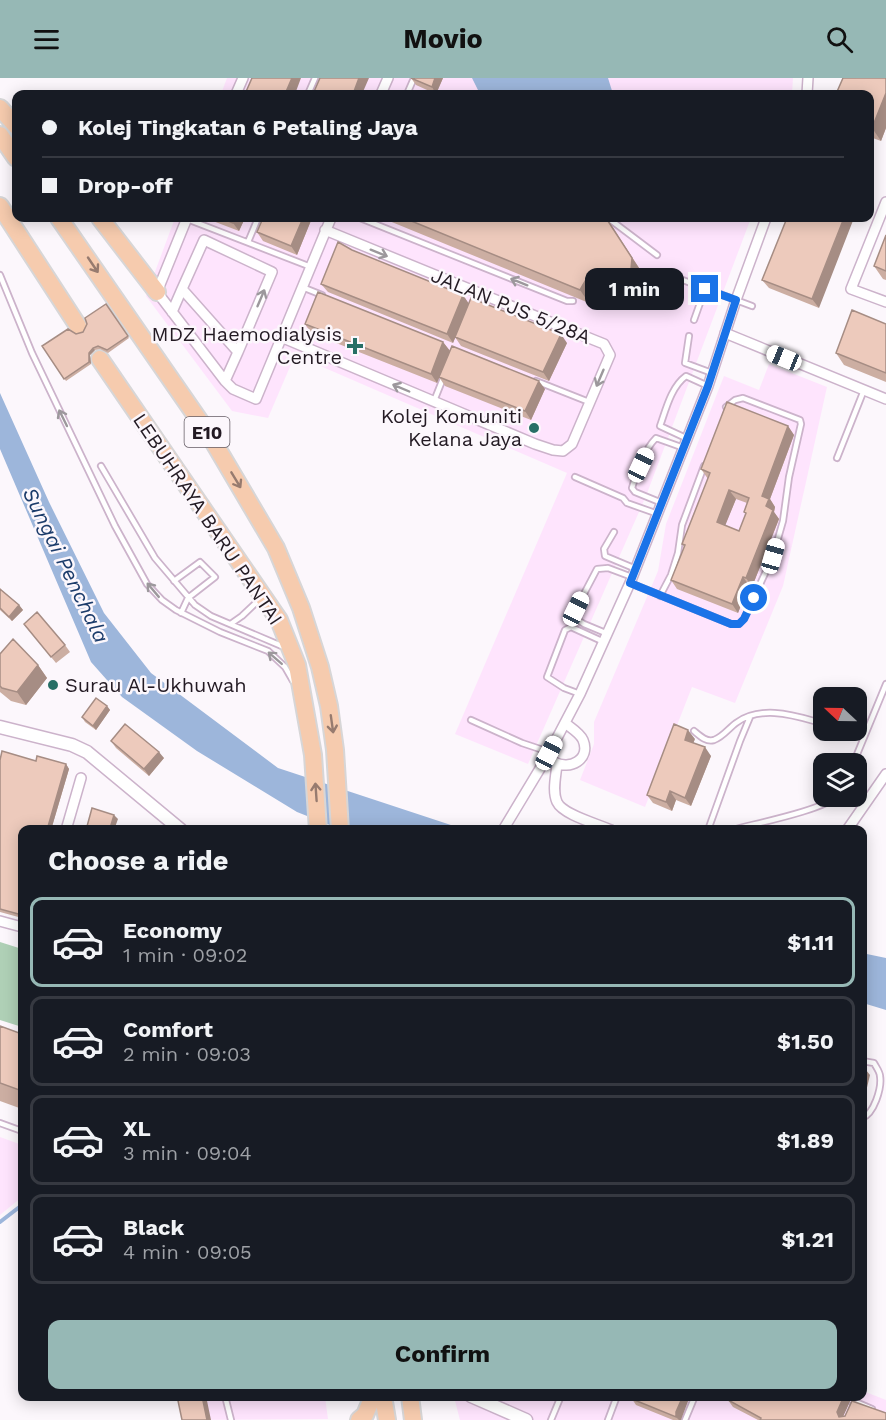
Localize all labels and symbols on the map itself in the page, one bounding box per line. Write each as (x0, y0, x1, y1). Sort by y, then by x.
one-way arrow (370, 248, 388, 259)
one-way arrow (87, 257, 99, 273)
street label: JALAN PJS 5/28A (428, 263, 594, 349)
callout: 1 min (585, 268, 684, 310)
route end (691, 275, 718, 302)
one-way arrow (510, 276, 528, 287)
one-way arrow (256, 289, 267, 308)
place label: MDZ Haemodialysis Centre (152, 322, 342, 369)
marker: MDZ Haemodialysis Centre (346, 337, 364, 355)
car (764, 343, 804, 373)
one-way arrow (594, 368, 605, 386)
one-way arrow (392, 381, 410, 392)
place label: Kolej Komuniti Kelana Jaya (381, 404, 522, 451)
one-way arrow (56, 409, 68, 427)
street label: LEBUHRAYA BARU PANTAI (128, 409, 288, 629)
road number: E10 (184, 417, 230, 447)
marker: Kolej Komuniti Kelana Jaya (527, 421, 541, 435)
car (625, 445, 657, 485)
one-way arrow (230, 471, 242, 488)
water label: Sungai Penchala (18, 483, 114, 647)
car (759, 536, 787, 576)
one-way arrow (146, 583, 160, 598)
route start (740, 584, 767, 611)
car (560, 589, 592, 629)
one-way arrow (268, 651, 283, 665)
place label: Surau Al-Ukhuwah (65, 673, 247, 697)
marker: Surau Al-Ukhuwah (46, 678, 60, 692)
north arrow (813, 687, 867, 741)
one-way arrow (326, 713, 337, 733)
car (533, 733, 565, 773)
one-way arrow (310, 783, 321, 803)

